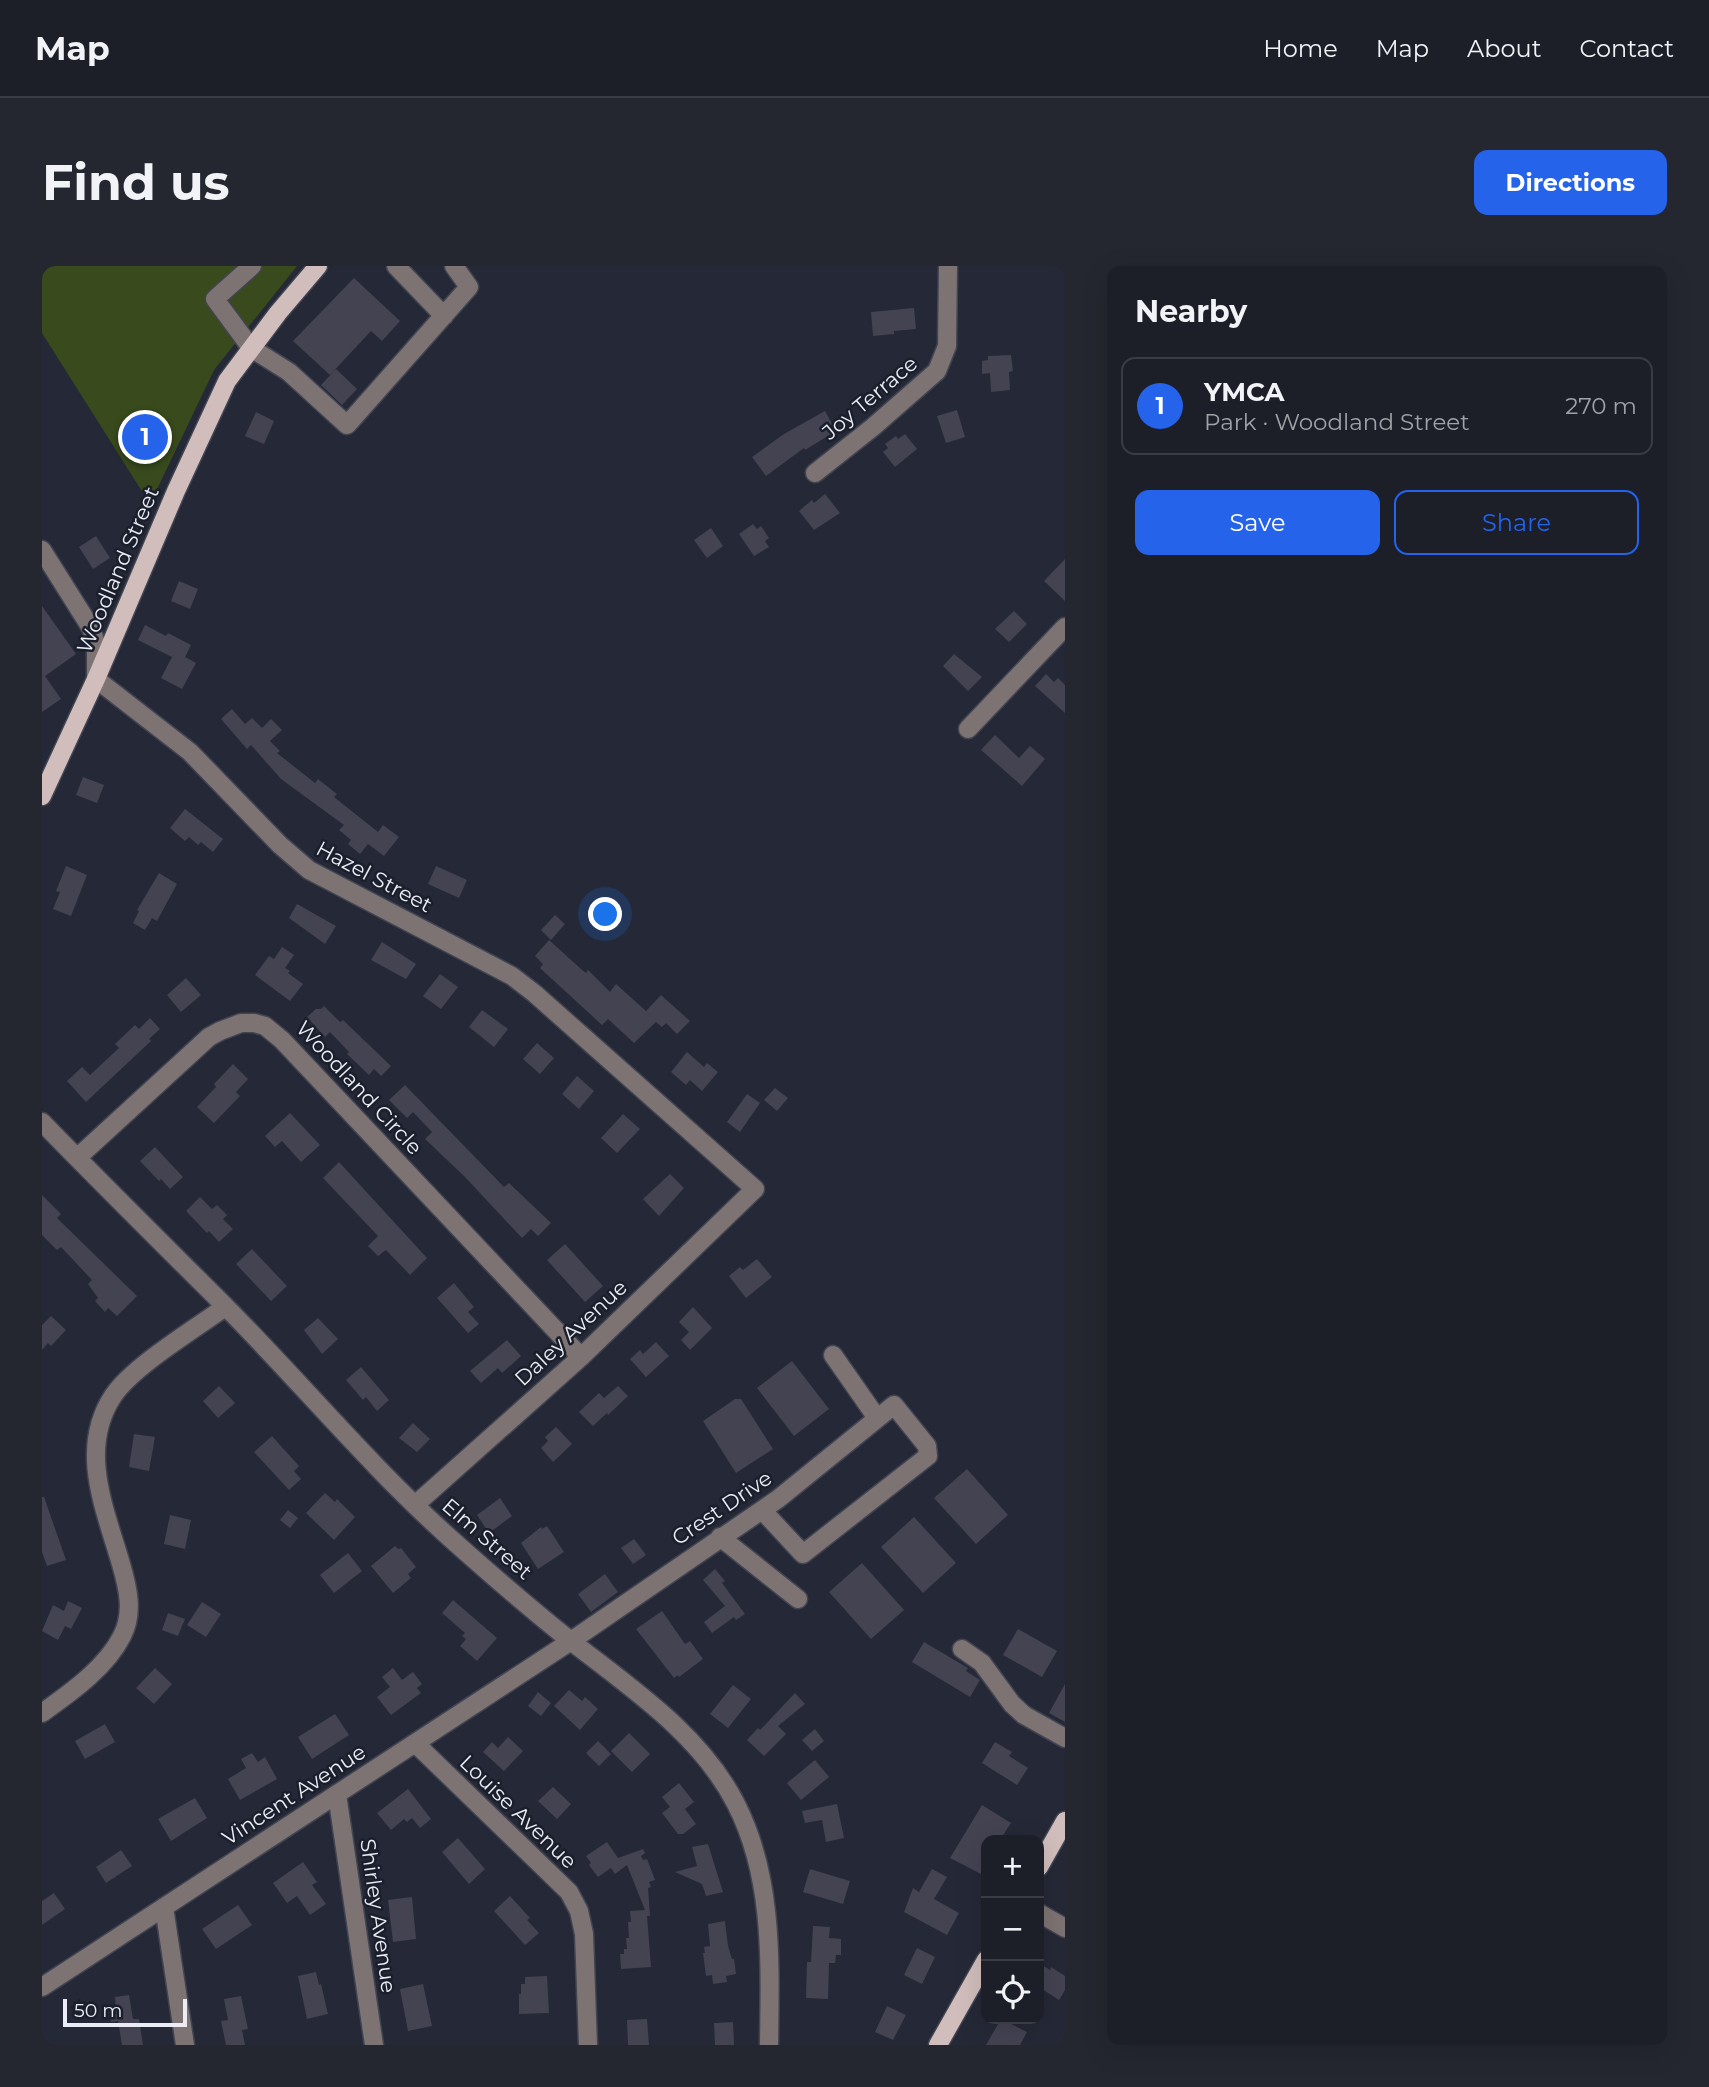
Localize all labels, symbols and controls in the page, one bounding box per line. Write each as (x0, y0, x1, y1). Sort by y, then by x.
text: Map (35, 28, 110, 68)
text: Home (1263, 34, 1338, 63)
text: Map (1376, 34, 1429, 63)
text: About (1467, 34, 1541, 63)
text: Contact (1579, 34, 1674, 63)
button: Directions (1474, 150, 1667, 215)
text: Find us (42, 153, 230, 212)
text: Nearby (1135, 293, 1247, 330)
street label: Joy Terrace (816, 351, 922, 445)
text: YMCA (1204, 376, 1285, 408)
text: 1 (1155, 392, 1165, 420)
text: 270 m (1565, 392, 1637, 420)
text: Park · Woodland Street (1204, 408, 1470, 436)
pin: 1 (122, 411, 168, 463)
street label: Woodland Street (71, 483, 164, 657)
button: Save (1135, 490, 1380, 555)
button: Share (1394, 490, 1639, 555)
street label: Hazel Street (312, 836, 436, 917)
your location (588, 897, 622, 931)
street label: Woodland Circle (291, 1016, 428, 1160)
street label: Daley Avenue (509, 1274, 632, 1391)
street label: Crest Drive (667, 1465, 776, 1550)
street label: Elm Street (437, 1493, 537, 1584)
street label: Vincent Avenue (217, 1739, 370, 1850)
street label: Louise Avenue (455, 1750, 582, 1874)
map controls (981, 1835, 1044, 2024)
button: + (981, 1835, 1044, 1898)
street label: Shirley Avenue (355, 1837, 402, 1995)
button: − (981, 1898, 1044, 1961)
button: locate (981, 1961, 1044, 2024)
scale bar (63, 1996, 187, 2028)
text: 50 m (74, 1999, 122, 2022)

